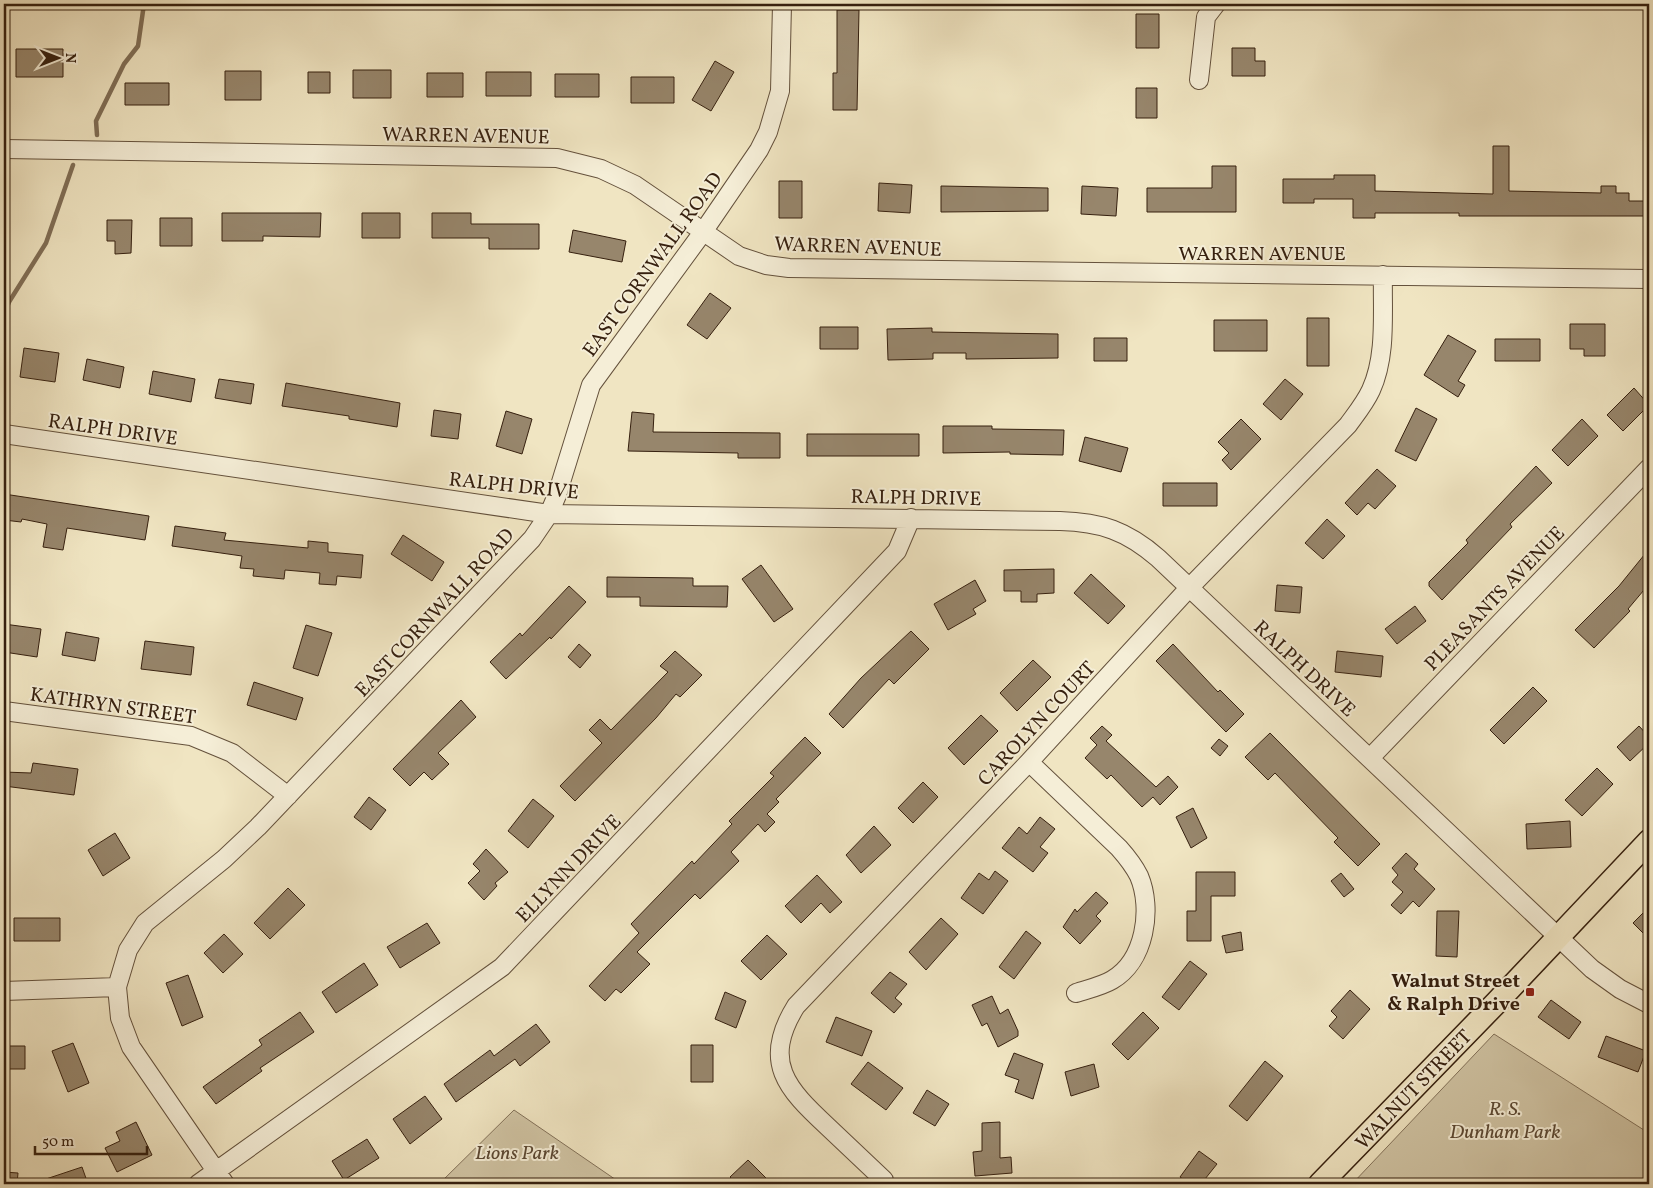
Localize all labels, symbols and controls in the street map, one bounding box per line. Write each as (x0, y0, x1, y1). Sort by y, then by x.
north arrow (32, 32, 82, 82)
text: N (60, 53, 79, 63)
street label: WARREN AVENUE (382, 122, 550, 152)
street label: EAST CORNWALL ROAD (577, 167, 730, 363)
street label: WARREN AVENUE (774, 231, 942, 265)
street label: WARREN AVENUE (1178, 241, 1346, 269)
street label: RALPH DRIVE (46, 408, 179, 454)
street label: RALPH DRIVE (447, 466, 580, 508)
street label: RALPH DRIVE (850, 484, 982, 514)
street label: PLEASANTS AVENUE (1419, 521, 1572, 678)
street label: EAST CORNWALL ROAD (349, 523, 521, 704)
street label: RALPH DRIVE (1246, 615, 1361, 724)
street label: CAROLYN COURT (972, 655, 1103, 793)
street label: KATHRYN STREET (28, 681, 198, 733)
street label: ELLYNN DRIVE (510, 809, 628, 930)
place label: Walnut Street & Ralph Drive (1387, 968, 1520, 1019)
marker: Walnut Street & Ralph Drive (1524, 986, 1536, 998)
street label: WALNUT STREET (1350, 1024, 1479, 1157)
park label: R. S. Dunham Park (1449, 1096, 1561, 1147)
scale bar (35, 1123, 148, 1155)
text: 50 m (42, 1132, 74, 1153)
park label: Lions Park (475, 1140, 559, 1168)

